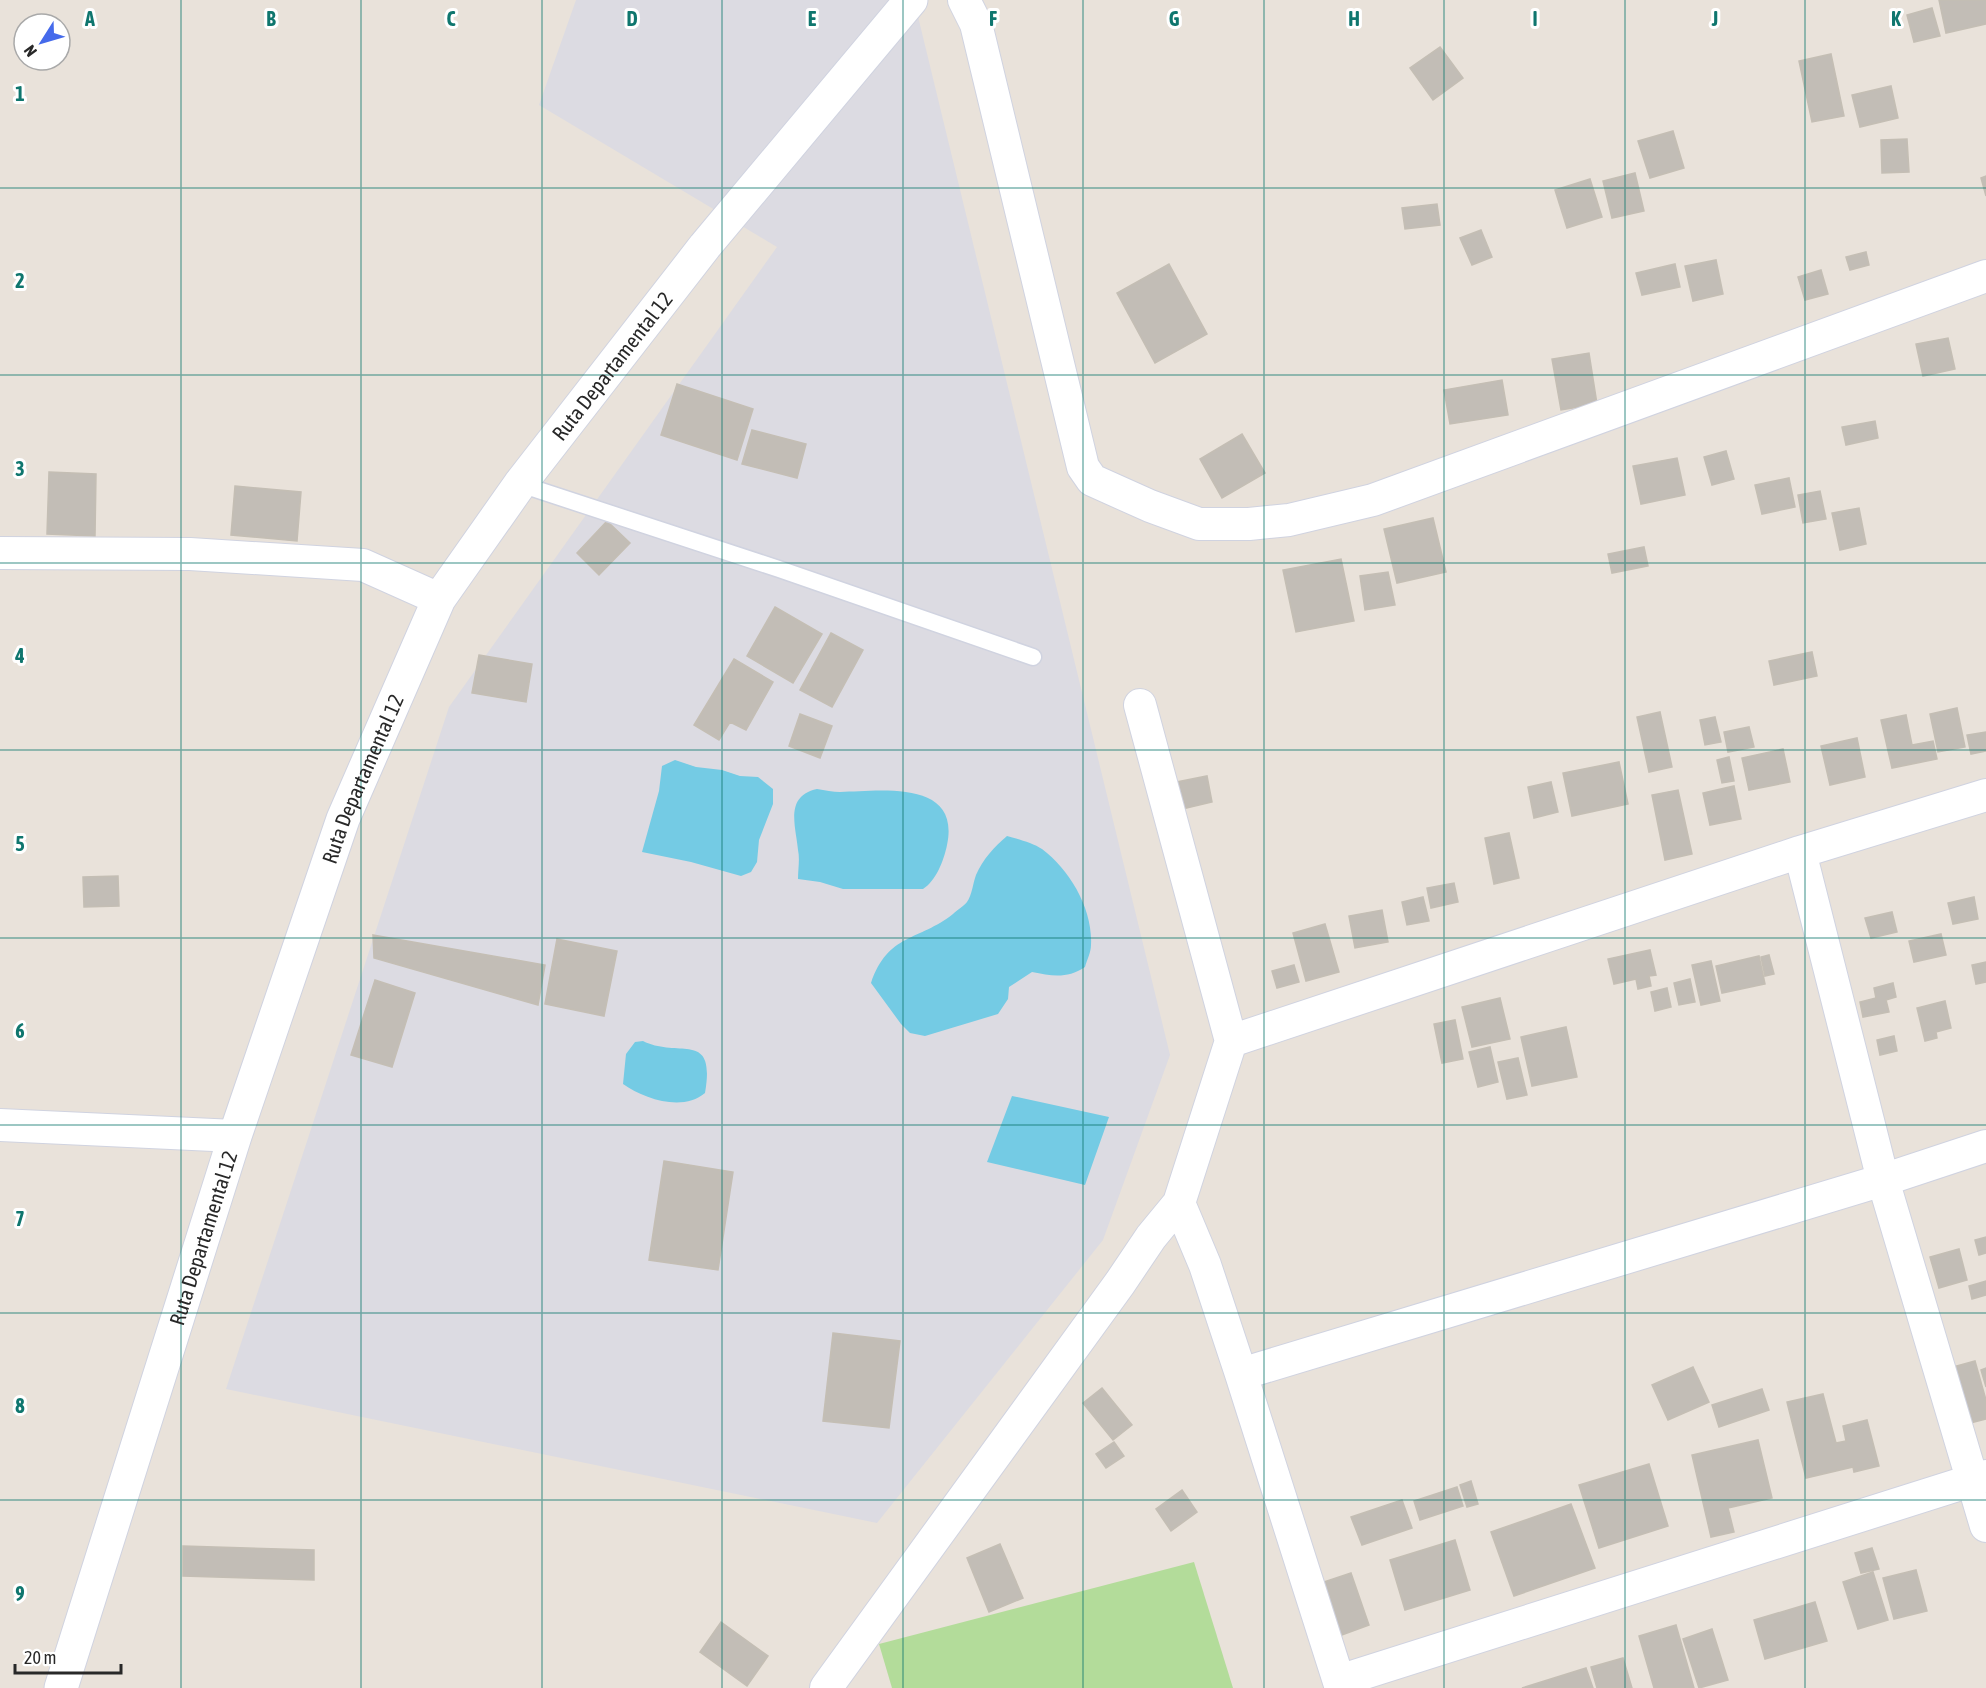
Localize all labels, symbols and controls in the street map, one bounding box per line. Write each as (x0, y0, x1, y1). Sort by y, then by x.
text: A (84, 7, 95, 30)
text: B (266, 7, 276, 30)
text: C (447, 7, 456, 30)
text: D (626, 7, 638, 30)
text: E (808, 7, 817, 30)
text: F (989, 7, 997, 30)
text: G (1169, 7, 1180, 30)
text: H (1348, 7, 1360, 30)
text: I (1532, 7, 1538, 30)
text: J (1711, 7, 1718, 30)
text: K (1891, 7, 1901, 30)
north arrow (12, 12, 72, 72)
text: N (20, 42, 40, 60)
text: 1 (15, 82, 25, 105)
text: 2 (15, 269, 25, 292)
street label: Ruta Departamental 12 (547, 287, 677, 445)
text: 3 (15, 457, 25, 480)
text: 4 (14, 644, 25, 667)
street label: Ruta Departamental 12 (317, 691, 408, 867)
text: 5 (15, 832, 25, 855)
text: 6 (15, 1019, 25, 1042)
street label: Ruta Departamental 12 (164, 1148, 242, 1328)
text: 7 (15, 1207, 25, 1230)
text: 8 (15, 1394, 25, 1417)
text: 9 (15, 1582, 25, 1605)
scale bar (15, 1637, 122, 1675)
text: 20 m (24, 1647, 56, 1668)

